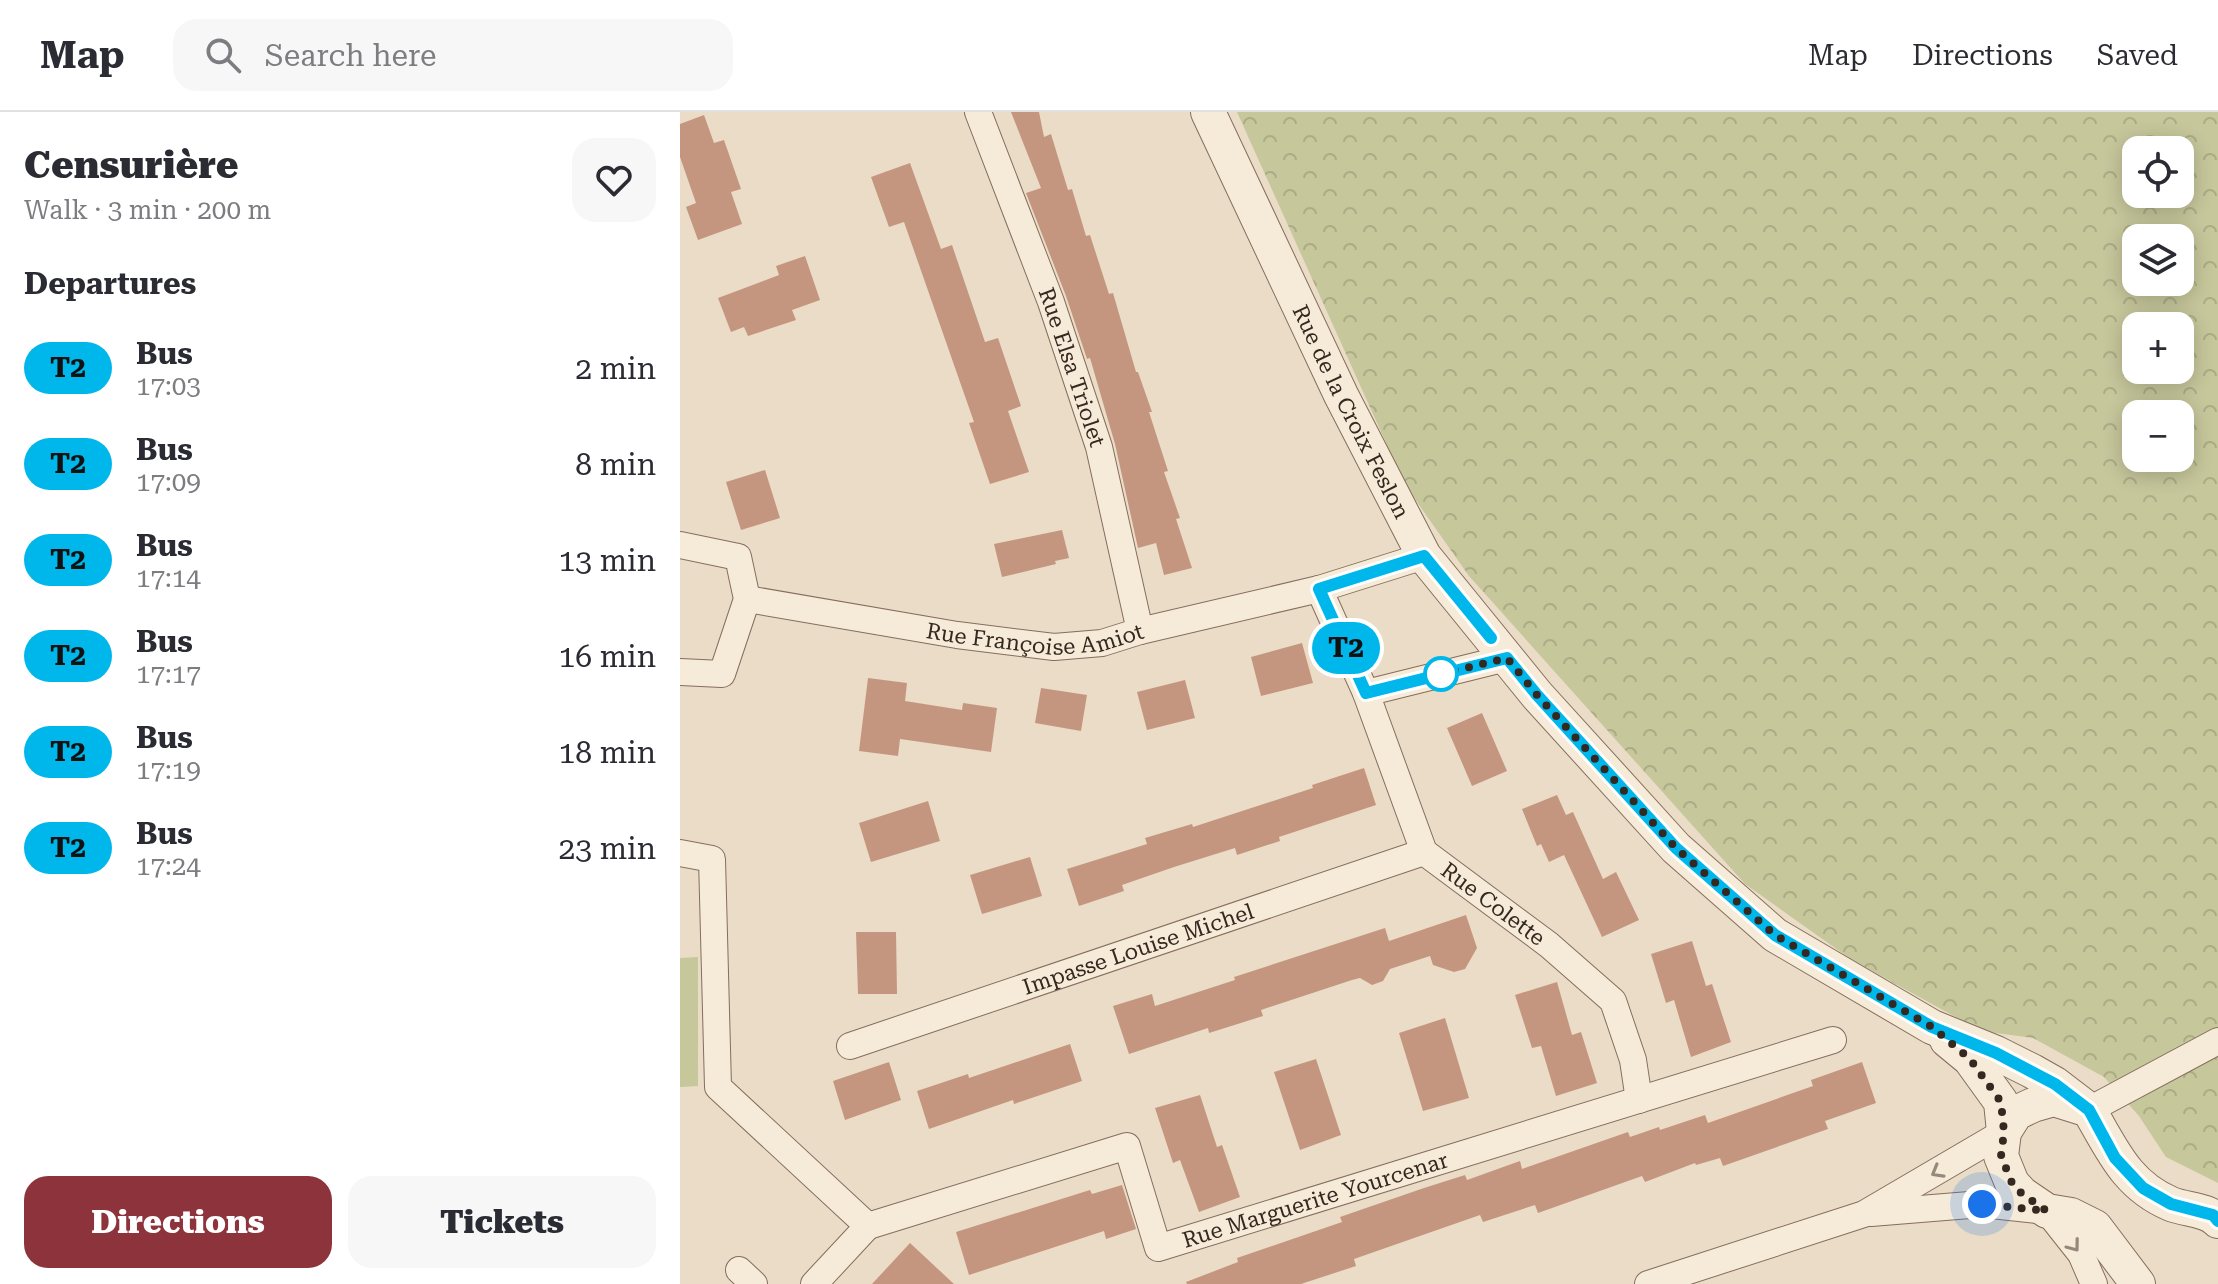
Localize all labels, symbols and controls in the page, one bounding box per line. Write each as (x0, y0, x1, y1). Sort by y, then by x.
search box (173, 19, 733, 91)
text: Map (40, 33, 125, 77)
icon: search (201, 33, 245, 77)
text: Search here (265, 38, 437, 73)
text: Map (1808, 39, 1868, 72)
text: Directions (1912, 39, 2053, 72)
text: Saved (2097, 39, 2178, 72)
map controls (2122, 136, 2194, 472)
button: locate (2122, 136, 2194, 208)
button: heart (572, 138, 656, 222)
text: Censurière (24, 143, 239, 187)
text: Walk · 3 min · 200 m (24, 195, 271, 225)
button: layers (2122, 224, 2194, 296)
text: Departures (24, 266, 196, 301)
street label: Rue Elsa Triolet (1034, 284, 1110, 450)
street label: Rue de la Croix Feslon (1287, 301, 1414, 523)
button: + (2122, 312, 2194, 384)
text: Bus (136, 336, 193, 371)
text: T2 (50, 351, 86, 384)
text: 2 min (575, 351, 656, 386)
text: 17:03 (136, 371, 201, 401)
button: − (2122, 400, 2194, 472)
text: Bus (136, 432, 193, 467)
text: T2 (50, 447, 86, 480)
text: 8 min (575, 447, 656, 482)
text: 17:09 (136, 467, 201, 497)
text: Bus (136, 528, 193, 563)
text: T2 (50, 543, 86, 576)
text: 13 min (559, 543, 656, 578)
text: 17:14 (136, 563, 201, 593)
street label: Rue Françoise Amiot (924, 618, 1147, 660)
line badge: T2 (1310, 622, 1382, 674)
text: Bus (136, 624, 193, 659)
text: T2 (1328, 631, 1364, 664)
text: T2 (50, 639, 86, 672)
text: 16 min (559, 639, 656, 674)
unlabelled marker (1424, 657, 1458, 691)
text: 17:17 (136, 659, 201, 689)
text: Bus (136, 720, 193, 755)
text: T2 (50, 735, 86, 768)
text: 18 min (559, 735, 656, 770)
text: 17:19 (136, 755, 201, 785)
text: Bus (136, 816, 193, 851)
text: T2 (50, 831, 86, 864)
text: 23 min (559, 831, 656, 866)
text: 17:24 (136, 851, 201, 881)
street label: Rue Colette (1436, 857, 1550, 951)
street label: Impasse Louise Michel (1019, 898, 1257, 1000)
street label: Rue Marguerite Yourcenar (1179, 1147, 1451, 1253)
one-way arrow (1931, 1162, 1946, 1178)
button: Directions (24, 1176, 332, 1268)
button: Tickets (348, 1176, 656, 1268)
your location (1962, 1184, 2002, 1224)
one-way arrow (2064, 1237, 2079, 1251)

